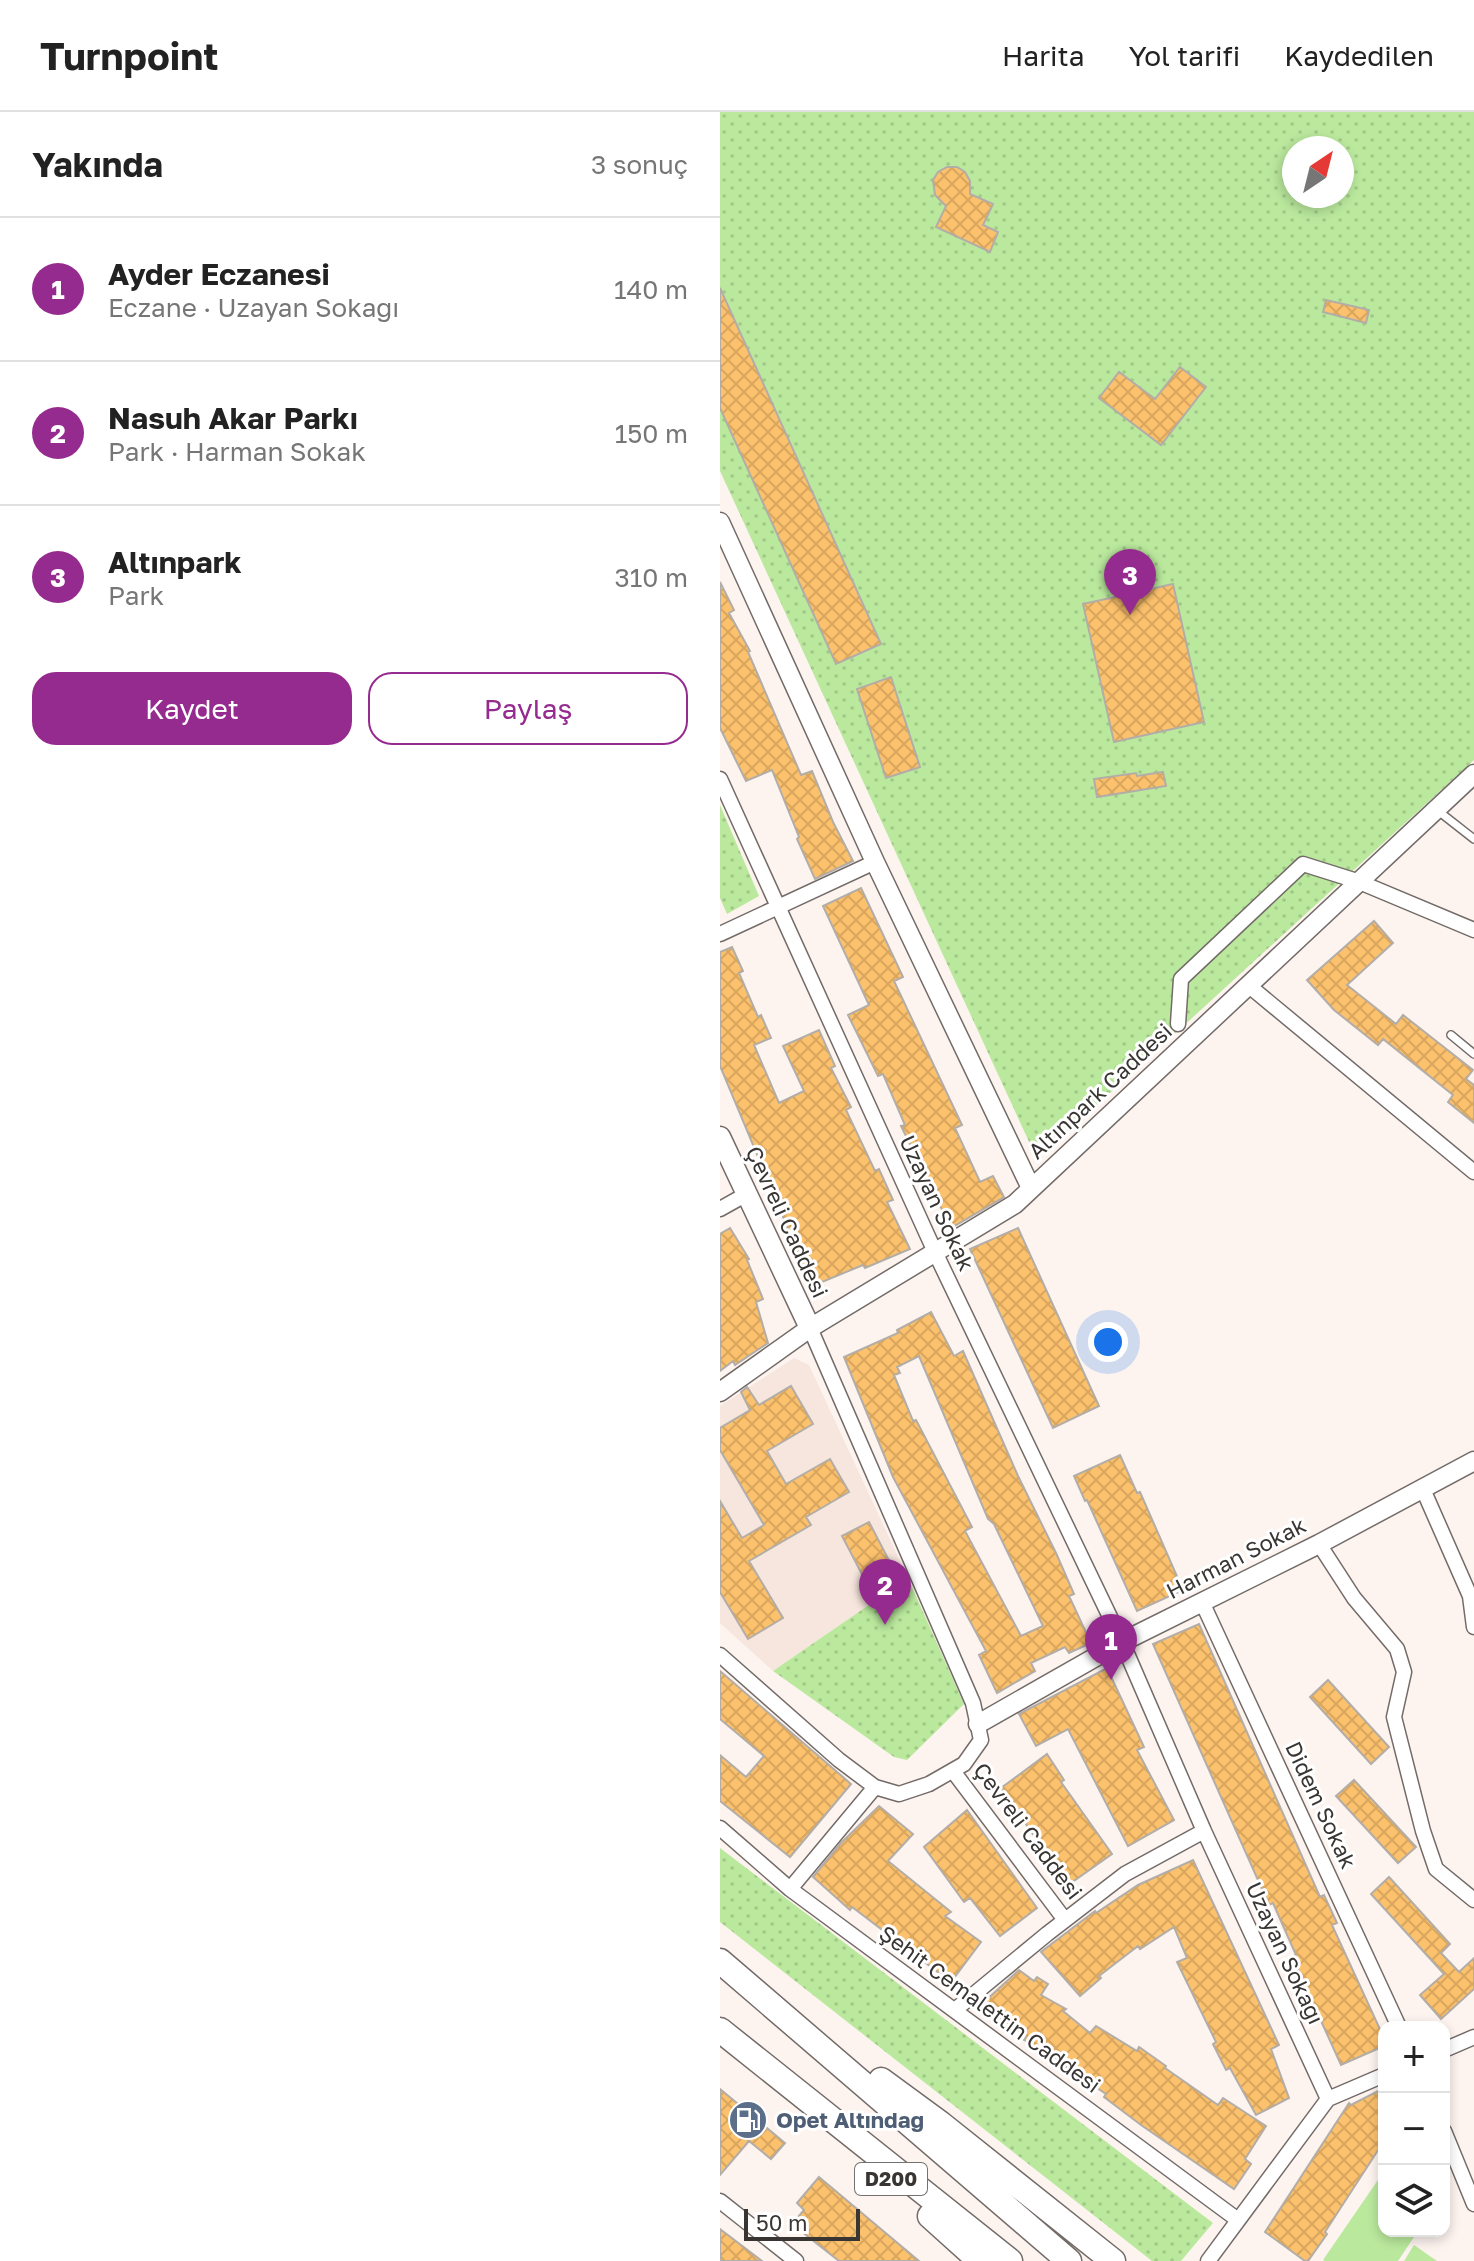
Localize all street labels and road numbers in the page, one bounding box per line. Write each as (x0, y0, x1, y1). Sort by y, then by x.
street label: Altınpark Caddesi (1022, 1017, 1177, 1164)
street label: Uzayan Sokak (894, 1131, 981, 1275)
street label: Çevreli Caddesi (741, 1142, 834, 1302)
street label: Harman Sokak (1161, 1511, 1310, 1604)
street label: Didem Sokak (1280, 1737, 1363, 1873)
street label: Çevreli Caddesi (968, 1757, 1089, 1904)
street label: Uzayan Sokağı (1241, 1877, 1330, 2028)
street label: Şehit Cemalettin Caddesi (874, 1919, 1106, 2098)
road number: D200 (855, 2163, 927, 2195)

